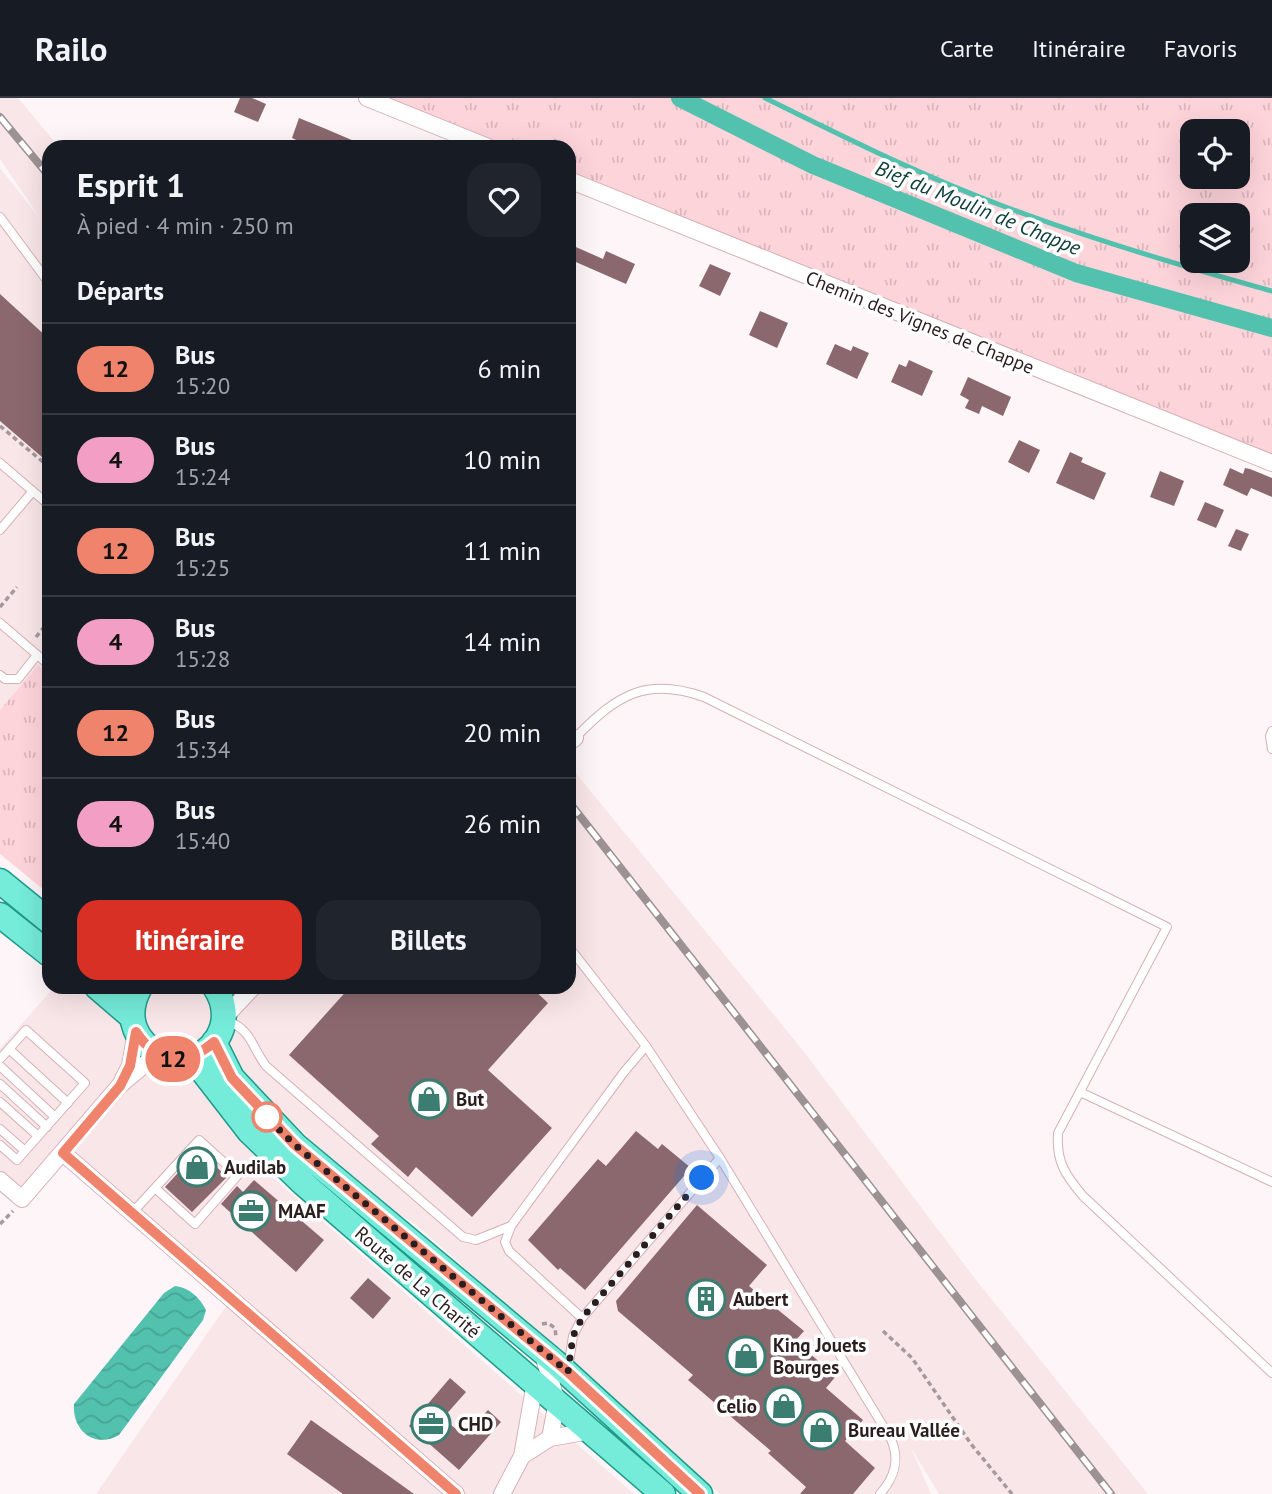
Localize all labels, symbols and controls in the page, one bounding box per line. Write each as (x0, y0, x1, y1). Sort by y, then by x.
text: Railo (35, 27, 108, 70)
text: Carte (940, 33, 994, 64)
text: Itinéraire (1032, 33, 1126, 64)
text: Favoris (1164, 33, 1237, 64)
map controls (1180, 119, 1250, 273)
button: locate (1180, 119, 1250, 189)
water label: Bief du Moulin de Chappe (871, 154, 1085, 261)
text: Esprit 1 (77, 163, 185, 206)
button: heart (467, 163, 541, 237)
button: layers (1180, 203, 1250, 273)
text: À pied · 4 min · 250 m (77, 211, 294, 240)
street label: Chemin des Vignes de Chappe (802, 265, 1038, 379)
text: Départs (77, 274, 164, 307)
text: Bus (175, 338, 215, 371)
text: 6 min (478, 352, 541, 385)
text: 12 (102, 353, 129, 384)
text: 15:20 (175, 371, 230, 400)
text: Bus (175, 429, 215, 462)
text: 10 min (463, 443, 541, 476)
text: 4 (109, 444, 122, 475)
text: 15:24 (175, 462, 230, 491)
text: Bus (175, 520, 215, 553)
text: 11 min (463, 534, 541, 567)
text: 12 (102, 535, 129, 566)
text: 15:25 (175, 553, 230, 582)
text: Bus (175, 611, 215, 644)
text: 14 min (463, 625, 541, 658)
text: 4 (109, 626, 122, 657)
text: 15:28 (175, 644, 230, 673)
text: Bus (175, 702, 215, 735)
text: 20 min (463, 716, 541, 749)
text: 12 (102, 717, 129, 748)
text: 15:34 (175, 735, 230, 764)
text: Bus (175, 793, 215, 826)
text: 26 min (463, 807, 541, 840)
text: 4 (109, 808, 122, 839)
text: 15:40 (175, 826, 230, 855)
button: Itinéraire (77, 900, 302, 980)
button: Billets (316, 900, 541, 980)
line badge: 12 (142, 1036, 204, 1082)
text: 12 (159, 1043, 187, 1074)
shop icon: But (408, 1078, 450, 1120)
place label: But (456, 1087, 484, 1111)
unlabelled marker (252, 1102, 282, 1132)
shop icon: Audilab (176, 1146, 218, 1188)
place label: Audilab (224, 1155, 286, 1179)
your location (684, 1160, 719, 1195)
office icon: MAAF (230, 1190, 272, 1232)
place label: MAAF (278, 1199, 326, 1223)
street label: Route de La Charité (350, 1221, 486, 1343)
building icon: Aubert (685, 1278, 727, 1320)
place label: Aubert (733, 1287, 789, 1311)
place label: King Jouets Bourges (773, 1333, 866, 1379)
shop icon: King Jouets Bourges (725, 1335, 767, 1377)
shop icon: Celio (763, 1385, 805, 1427)
place label: Celio (717, 1394, 757, 1418)
office icon: CHD (410, 1403, 452, 1445)
shop icon: Bureau Vallée (800, 1409, 842, 1451)
place label: CHD (458, 1412, 493, 1436)
place label: Bureau Vallée (848, 1418, 960, 1442)

